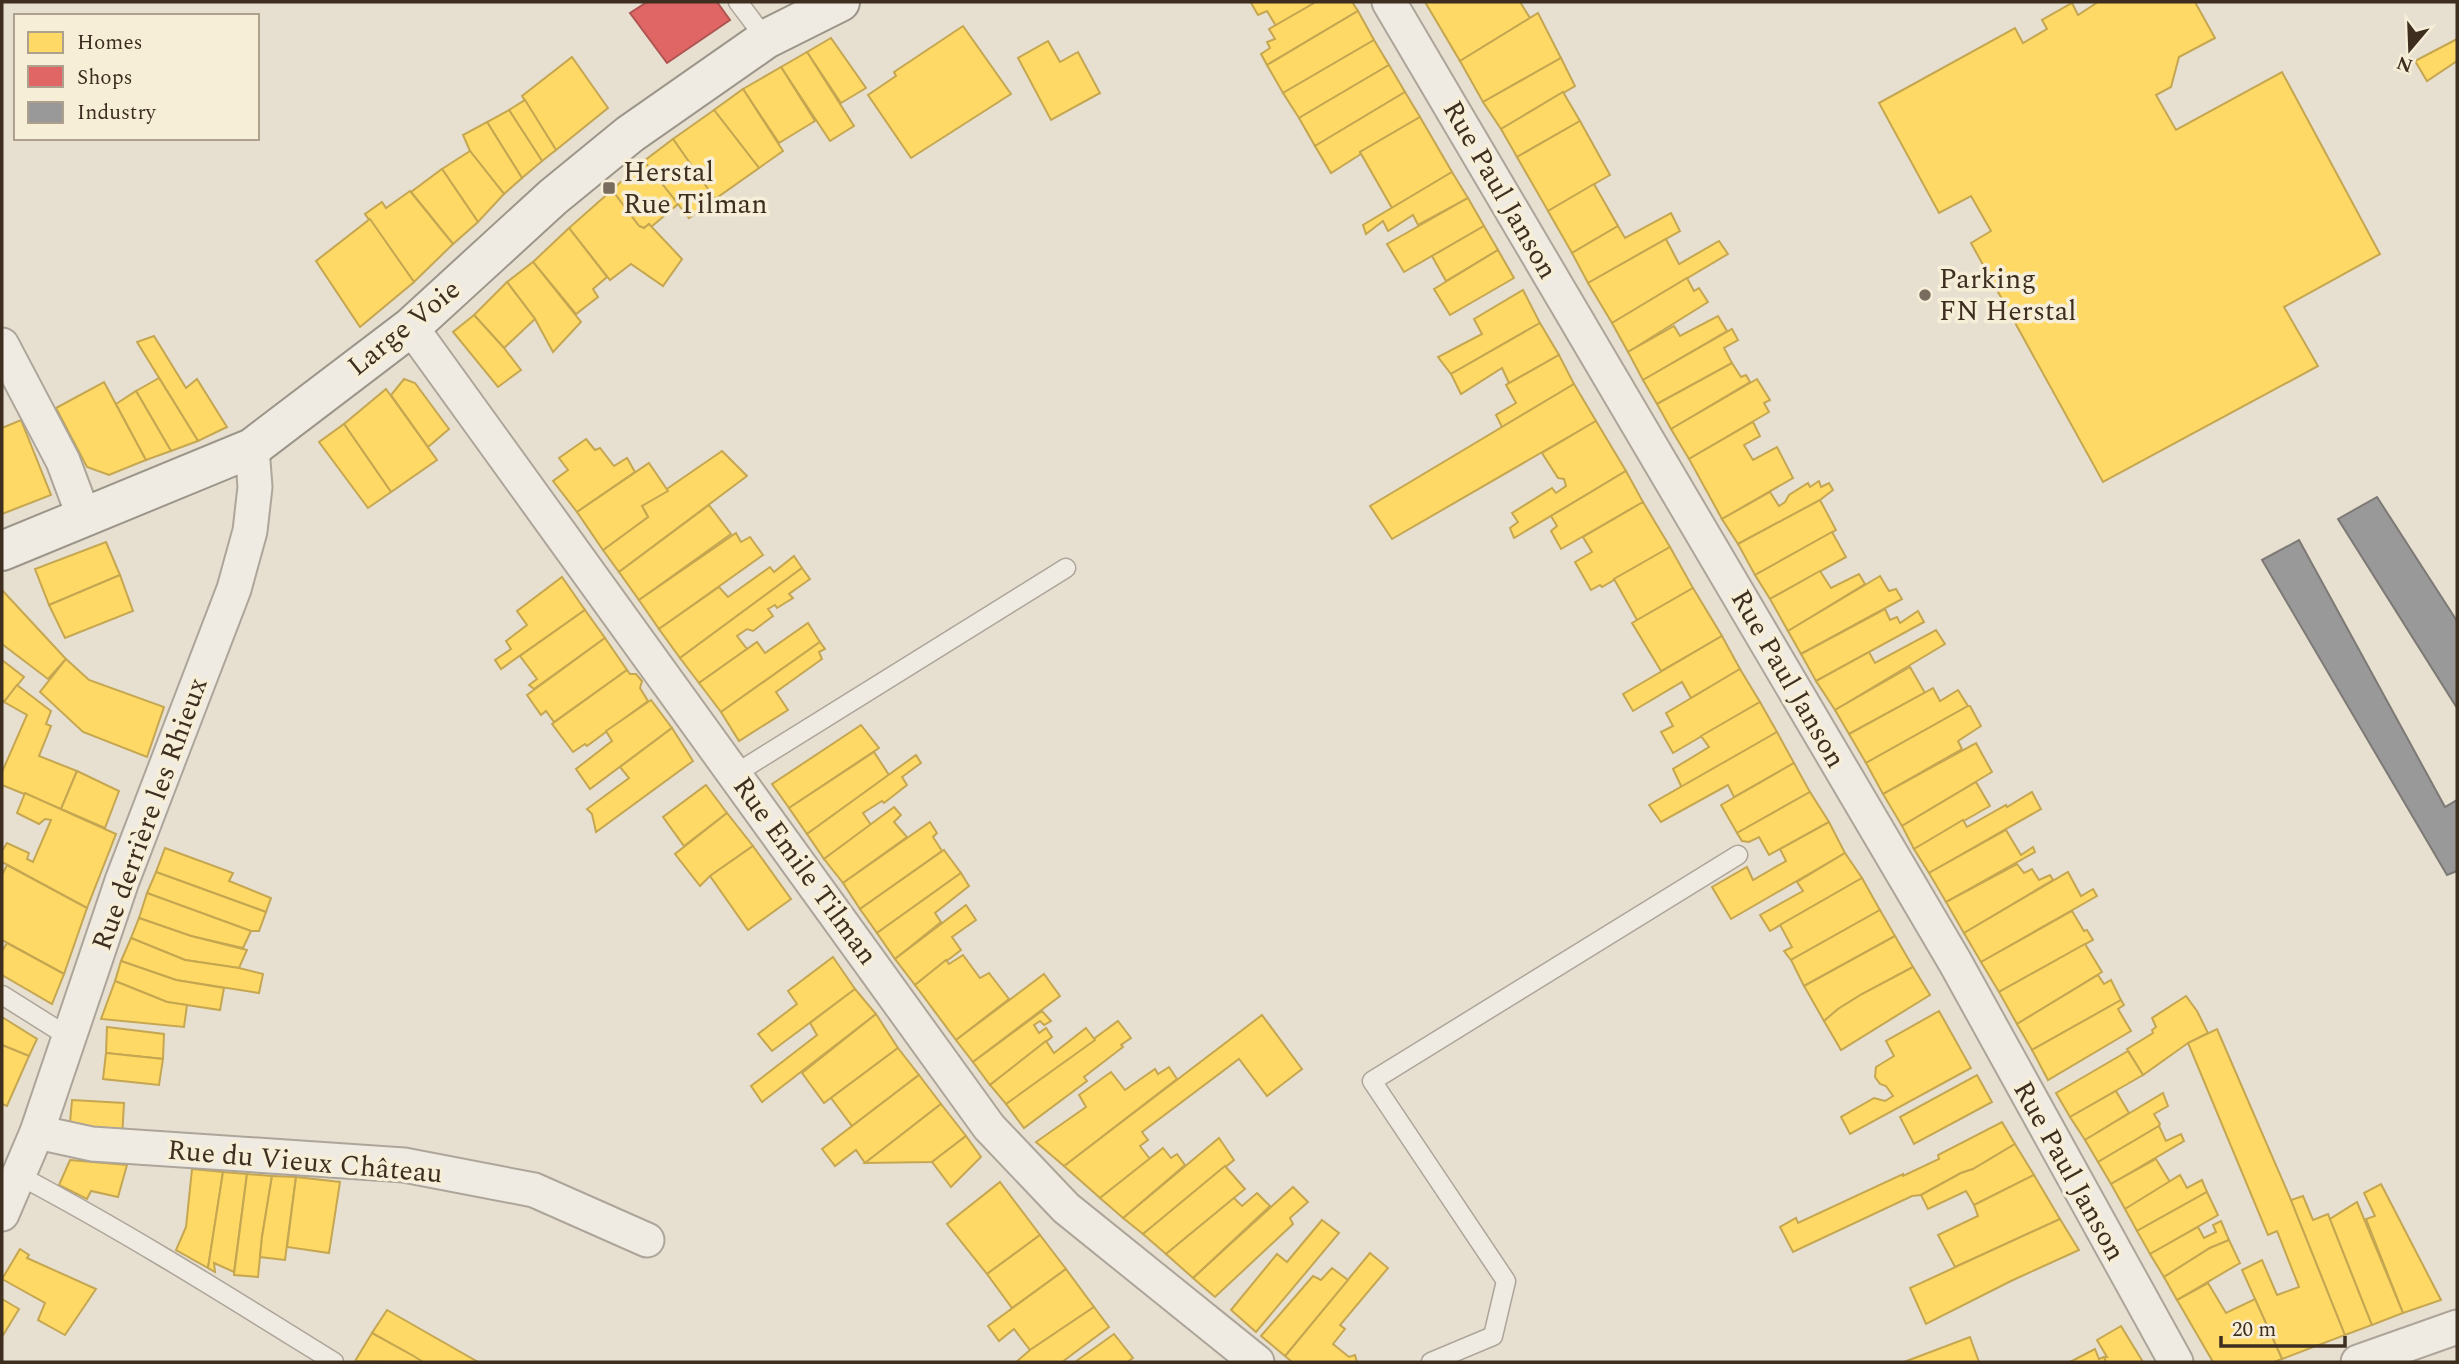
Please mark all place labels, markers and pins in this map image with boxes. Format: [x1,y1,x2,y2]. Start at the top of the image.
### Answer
place label: Herstal Rue Tilman [623,151,768,226]
marker: Herstal Rue Tilman [601,180,617,196]
place label: Parking FN Herstal [1939,258,2076,333]
marker: Parking FN Herstal [1917,287,1933,303]

